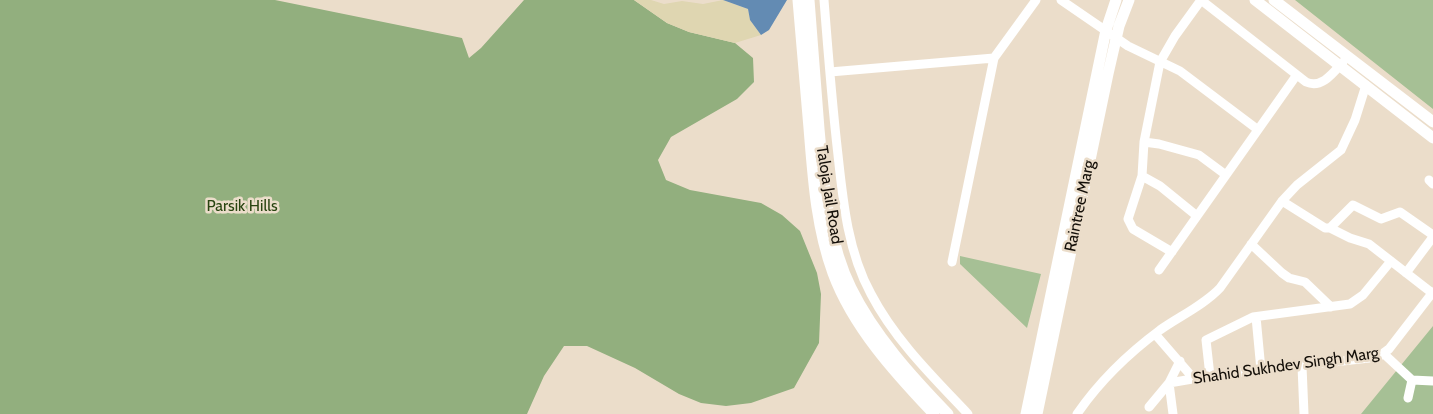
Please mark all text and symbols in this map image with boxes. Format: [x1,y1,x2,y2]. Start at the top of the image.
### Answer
street label: Taloja Jail Road [812,144,846,246]
street label: Raintree Marg [1061,158,1099,254]
park label: Parsik Hills [206,196,278,216]
street label: Shahid Sukhdev Singh Marg [1192,343,1380,389]

